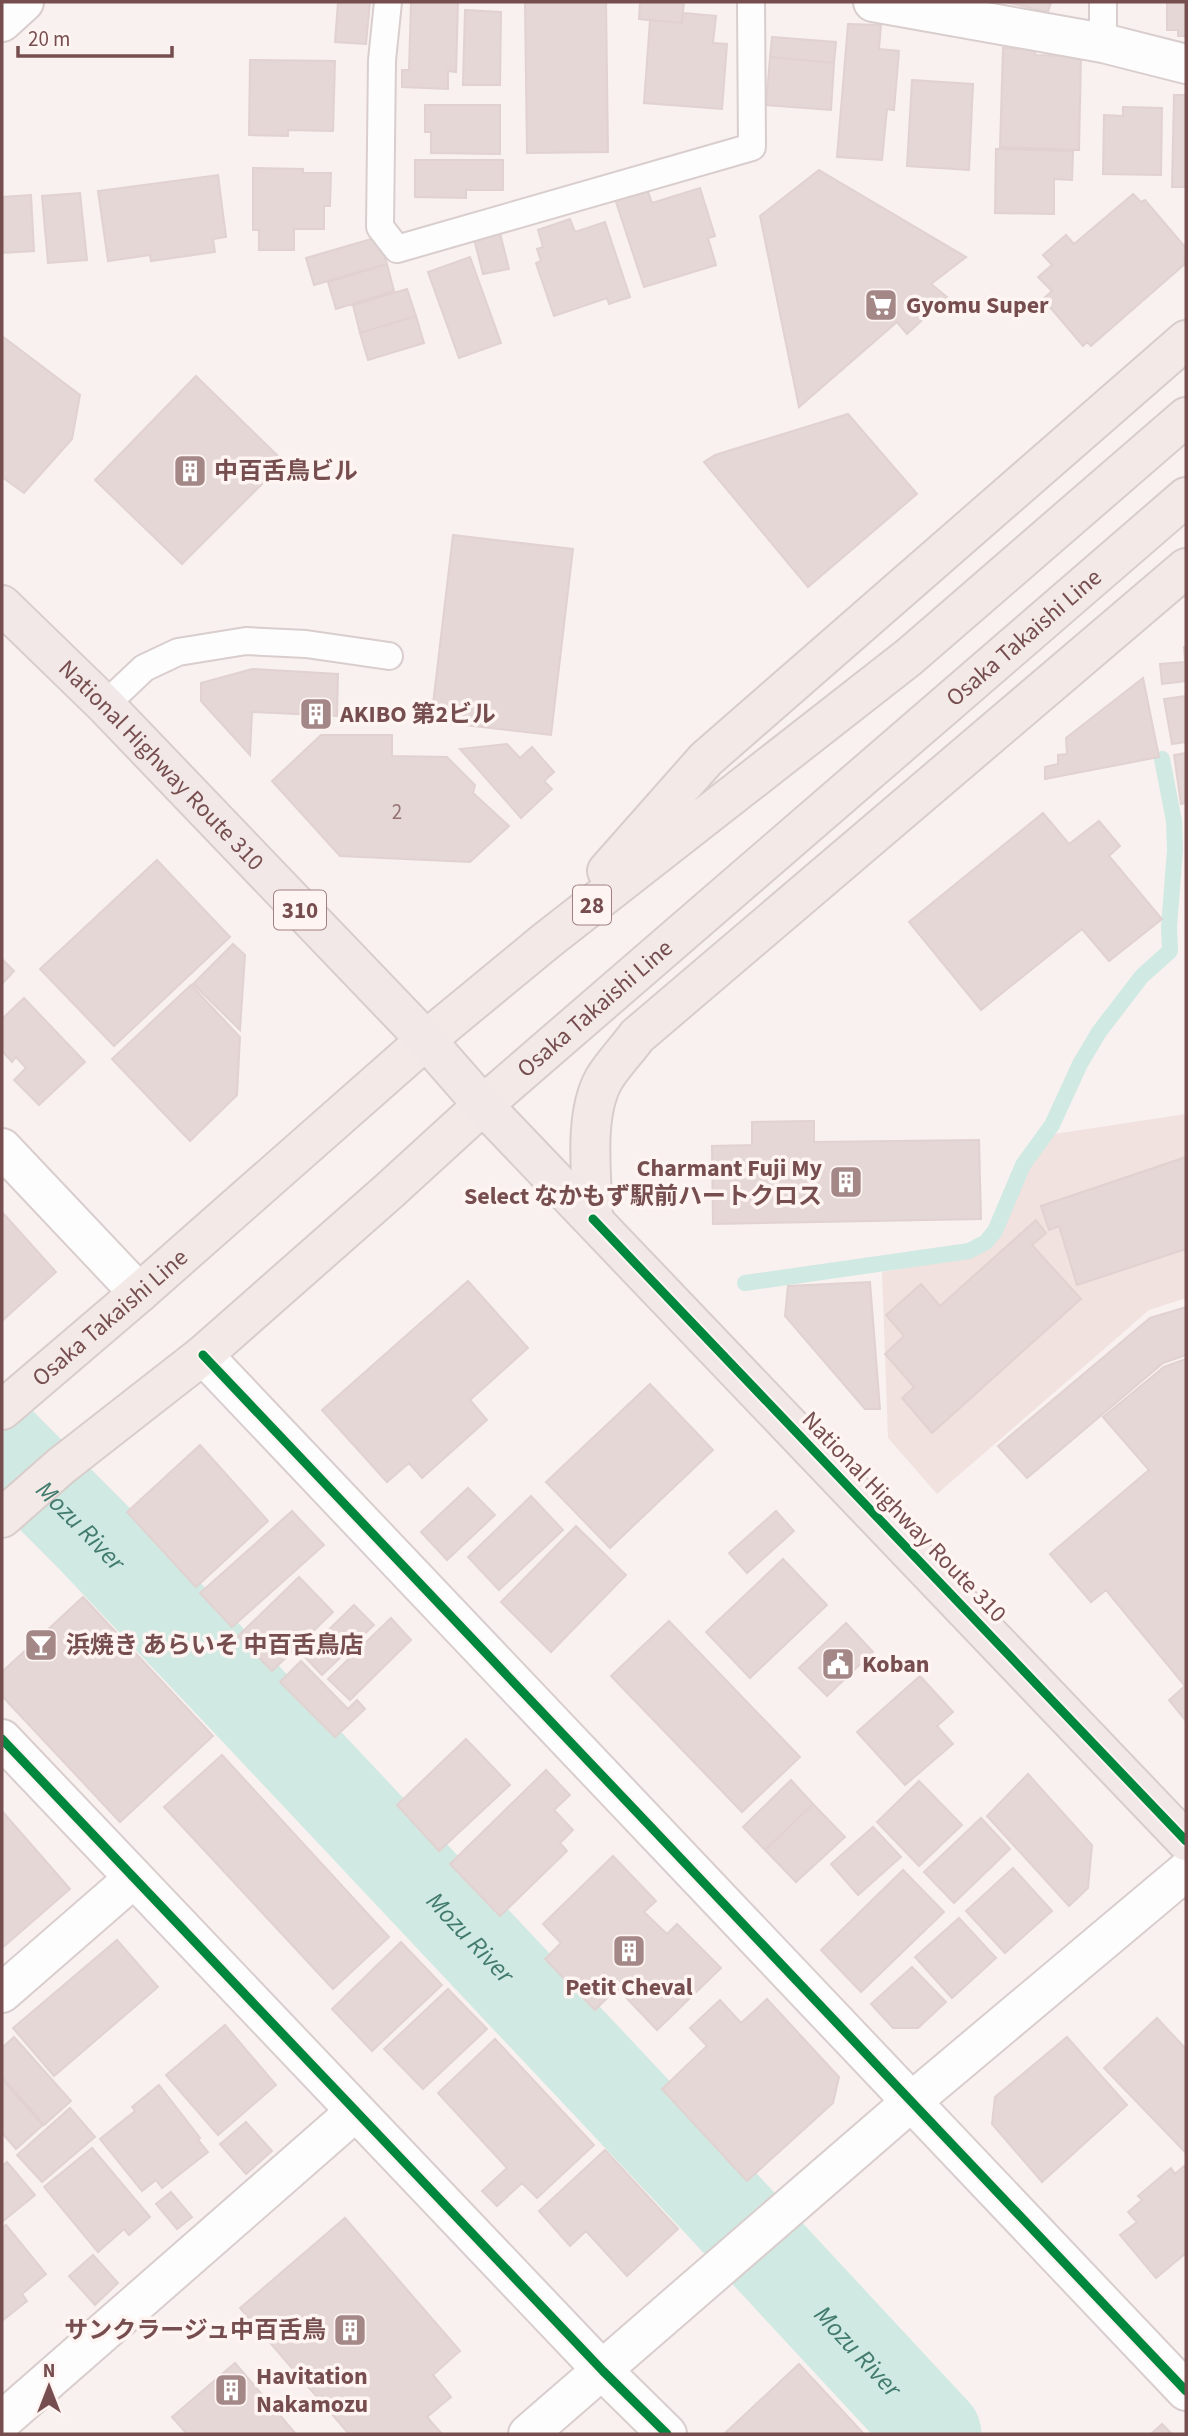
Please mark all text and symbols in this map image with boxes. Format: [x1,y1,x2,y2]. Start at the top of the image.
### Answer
scale bar [18,14,172,58]
text: 20 m [28,24,70,54]
supermarket icon: Gyomu Super [862,286,900,324]
place label: Gyomu Super [906,288,1049,323]
building icon: 中百舌鳥ビル [171,452,209,490]
place label: 中百舌鳥ビル [214,454,358,489]
street label: Osaka Takaishi Line [938,560,1109,715]
street label: National Highway Route 310 [51,652,272,879]
building icon: AKIBO 第2ビル [297,695,335,733]
place label: AKIBO 第2ビル [339,697,496,732]
house number: 2 [392,797,402,827]
road number: 28 [573,885,611,924]
road number: 310 [274,890,326,930]
street label: Osaka Takaishi Line [509,931,680,1086]
place label: Charmant Fuji My Select なかもず駅前ハートクロス [464,1151,822,1214]
building icon: Charmant Fuji My Select なかもず駅前ハートクロス [827,1163,865,1201]
street label: Osaka Takaishi Line [24,1240,195,1395]
street label: National Highway Route 310 [793,1403,1015,1631]
water label: Mozu River [28,1472,135,1580]
bar icon: 浜焼き あらいそ 中百舌鳥店 [22,1626,60,1664]
place label: 浜焼き あらいそ 中百舌鳥店 [66,1628,364,1663]
public building icon: Koban [819,1645,857,1683]
place label: Koban [862,1647,930,1682]
water label: Mozu River [418,1883,524,1992]
building icon: Petit Cheval [610,1932,648,1970]
place label: Petit Cheval [565,1970,693,2005]
water label: Mozu River [806,2297,911,2406]
building icon: サンクラージュ中百舌鳥 [331,2311,369,2349]
place label: サンクラージュ中百舌鳥 [64,2313,326,2348]
north arrow [14,2352,84,2422]
text: N [43,2358,55,2385]
place label: Havitation Nakamozu [256,2359,368,2422]
building icon: Havitation Nakamozu [212,2371,250,2409]

